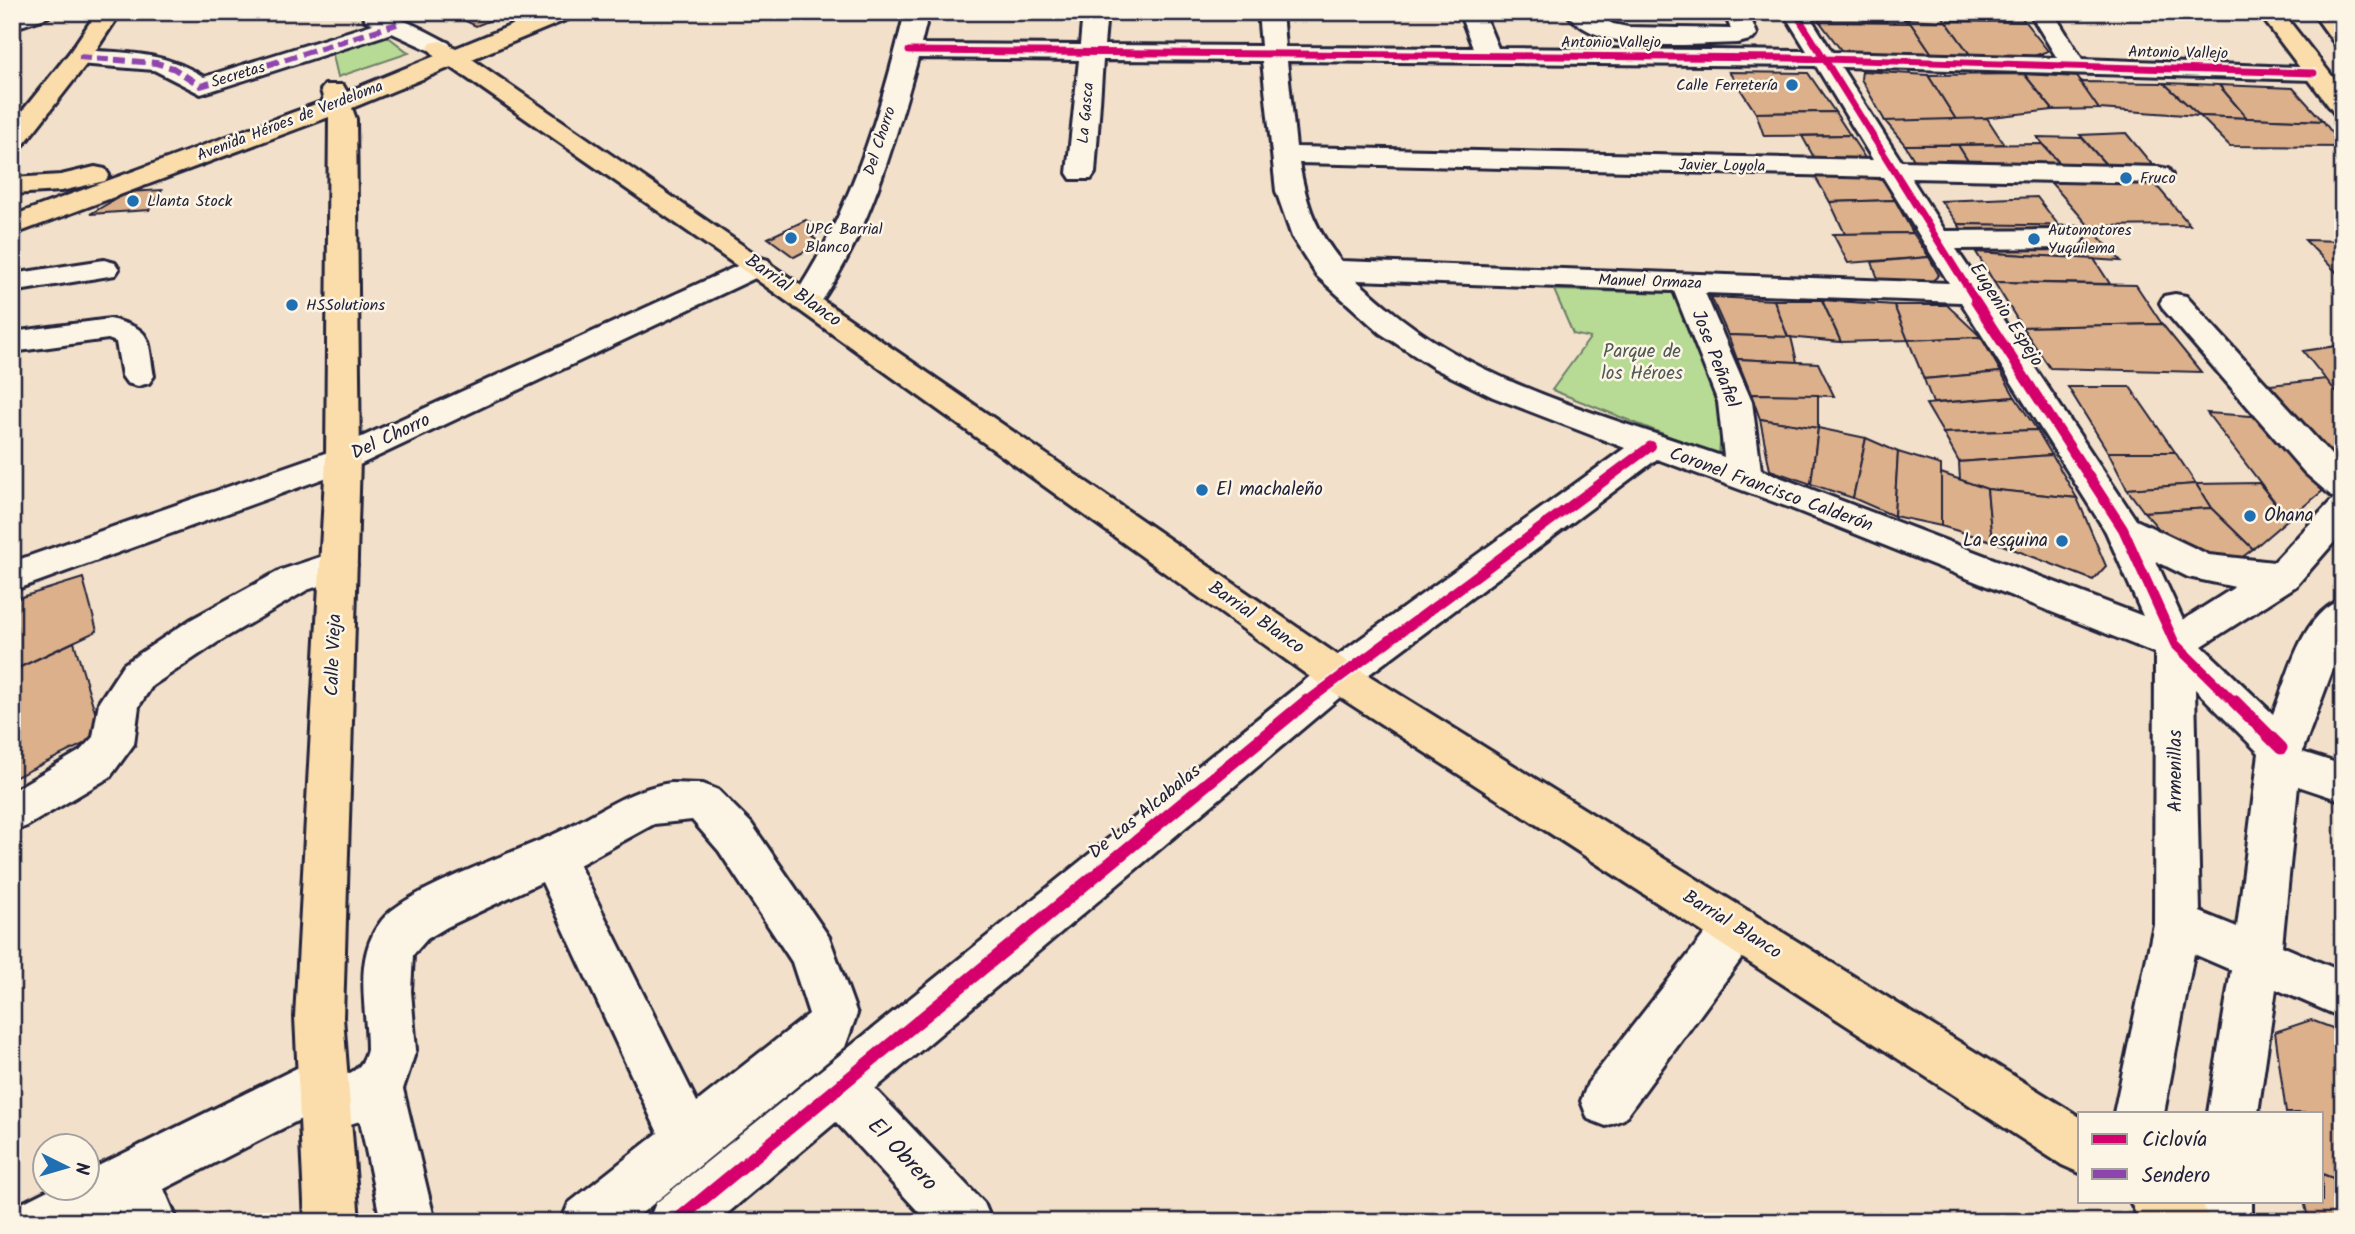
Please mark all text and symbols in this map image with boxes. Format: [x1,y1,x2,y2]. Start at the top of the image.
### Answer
street label: Antonio Vallejo [1561,30,1661,55]
street label: Antonio Vallejo [2128,40,2228,66]
street label: Secretas [208,55,269,95]
place label: Calle Ferretería [1676,73,1778,98]
street label: Avenida Héroes de Verdeloma [193,74,387,168]
marker: Calle Ferretería [1784,77,1800,93]
street label: La Gasca [1071,81,1101,145]
street label: Del Chorro [857,103,903,179]
street label: Javier Loyola [1678,153,1766,179]
place label: Fruco [2140,166,2176,191]
marker: Fruco [2118,170,2134,186]
place label: Llanta Stock [147,189,233,214]
marker: Llanta Stock [125,193,141,209]
place label: UPC Barrial Blanco [805,217,883,260]
place label: Automotores Yuquilema [2048,218,2132,261]
marker: UPC Barrial Blanco [783,230,799,246]
marker: Automotores Yuquilema [2026,231,2042,247]
street label: Barrial Blanco [738,247,848,335]
street label: Eugenio Espejo [1961,257,2051,373]
street label: Manuel Ormaza [1598,268,1702,296]
place label: HSSolutions [306,293,385,318]
marker: HSSolutions [284,297,300,313]
street label: Jose Peñafiel [1683,306,1748,413]
park label: Parque de los Héroes [1601,337,1683,389]
street label: Del Chorro [346,406,436,468]
street label: Coronel Francisco Calderón [1665,439,1877,541]
place label: El machaleño [1216,475,1323,505]
marker: El machaleño [1194,482,1210,498]
place label: Ohana [2264,501,2314,531]
marker: Ohana [2242,508,2258,524]
place label: La esquina [1963,526,2048,556]
marker: La esquina [2054,533,2070,549]
street label: Barrial Blanco [1201,574,1311,662]
street label: Calle Vieja [318,613,350,697]
street label: Armenillas [2161,730,2191,812]
street label: De Las Alcabalas [1082,757,1208,867]
street label: Barrial Blanco [1676,883,1788,967]
street label: El Obrero [858,1110,946,1200]
legend [2078,1112,2324,1202]
text: Ciclovía [2142,1124,2207,1157]
north arrow [32,1132,102,1202]
text: Sendero [2142,1160,2210,1193]
text: N [65,1161,96,1176]

